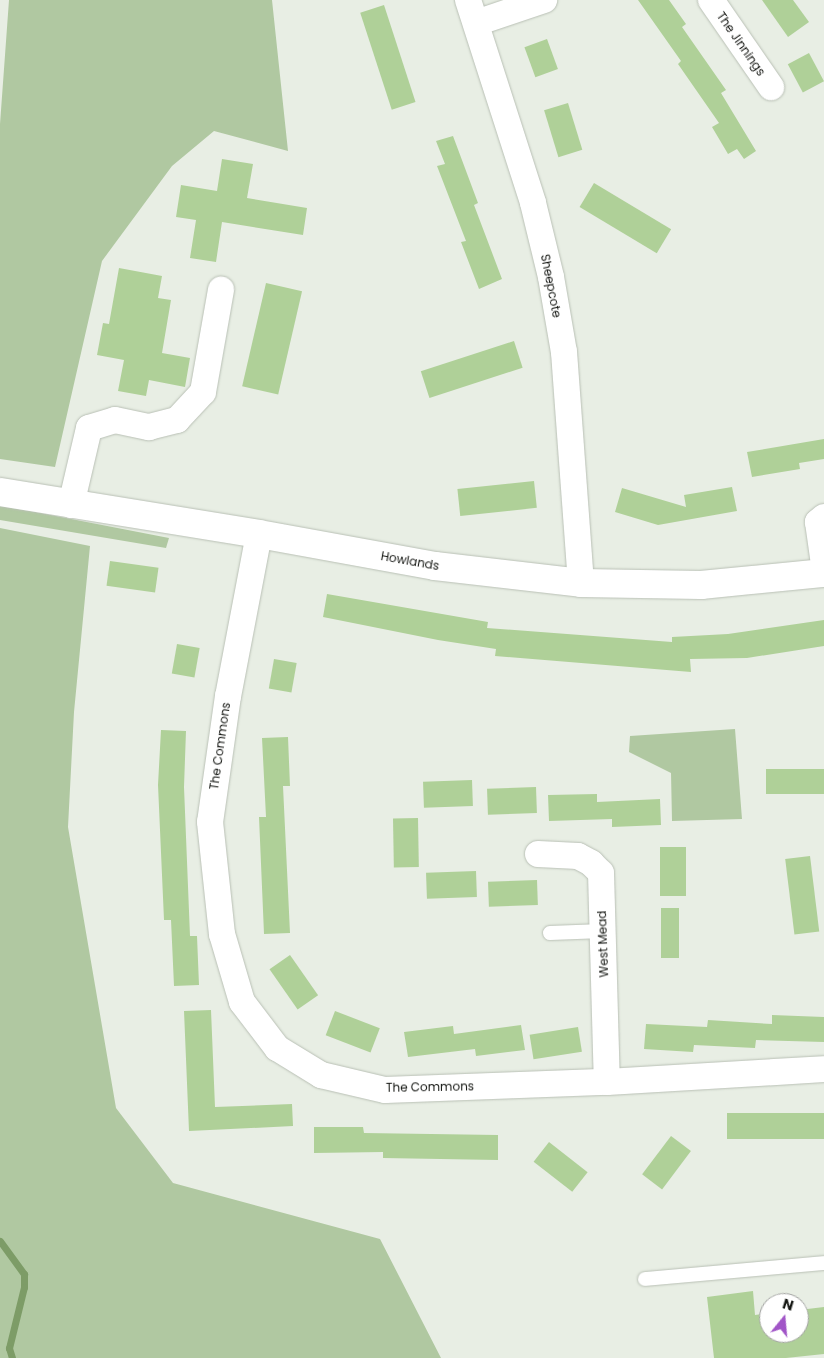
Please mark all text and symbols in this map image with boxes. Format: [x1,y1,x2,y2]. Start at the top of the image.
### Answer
street label: The Jinnings [714,9,768,79]
street label: Sheepcote [538,253,564,319]
street label: Howlands [380,549,440,573]
street label: The Commons [207,701,233,791]
street label: West Mead [595,910,611,978]
street label: The Commons [386,1079,474,1095]
north arrow [759,1293,809,1343]
text: N [780,1294,796,1316]

